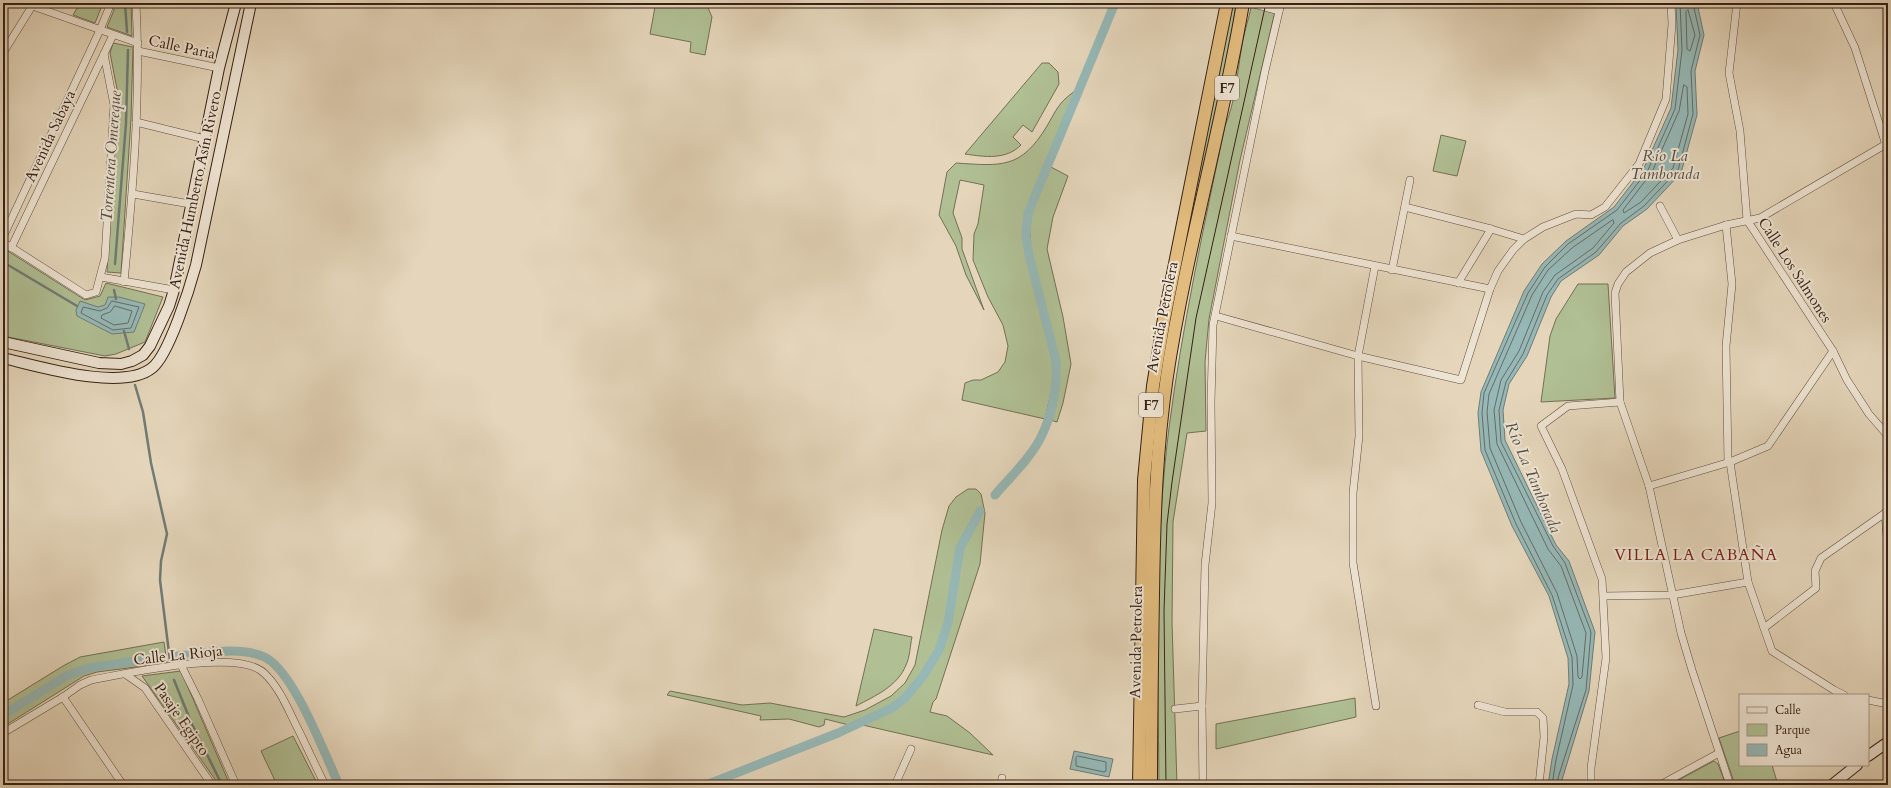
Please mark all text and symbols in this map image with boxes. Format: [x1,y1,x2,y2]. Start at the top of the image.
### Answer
street label: Calle Paria [147,30,218,64]
road number: F7 [1215,76,1239,100]
street label: Avenida Sabaya [20,86,80,185]
water label: Torrentera Omereque [95,89,127,222]
street label: Avenida Humberto Asín Rivero [164,89,226,291]
water label: Río La Tamborada [1630,145,1700,185]
street label: Calle Los Salmones [1753,214,1837,326]
street label: Avenida Petrolera [1141,259,1183,374]
road number: F7 [1139,393,1163,417]
water label: Río La Tamborada [1500,418,1566,536]
district label: VILLA LA CABAÑA [1614,544,1778,566]
street label: Avenida Petrolera [1125,585,1147,699]
street label: Calle La Rioja [132,640,224,670]
street label: Pasaje Egipto [150,679,214,759]
legend [1739,694,1869,766]
text: Calle [1775,702,1801,718]
text: Parque [1775,722,1810,738]
text: Agua [1775,742,1803,758]

